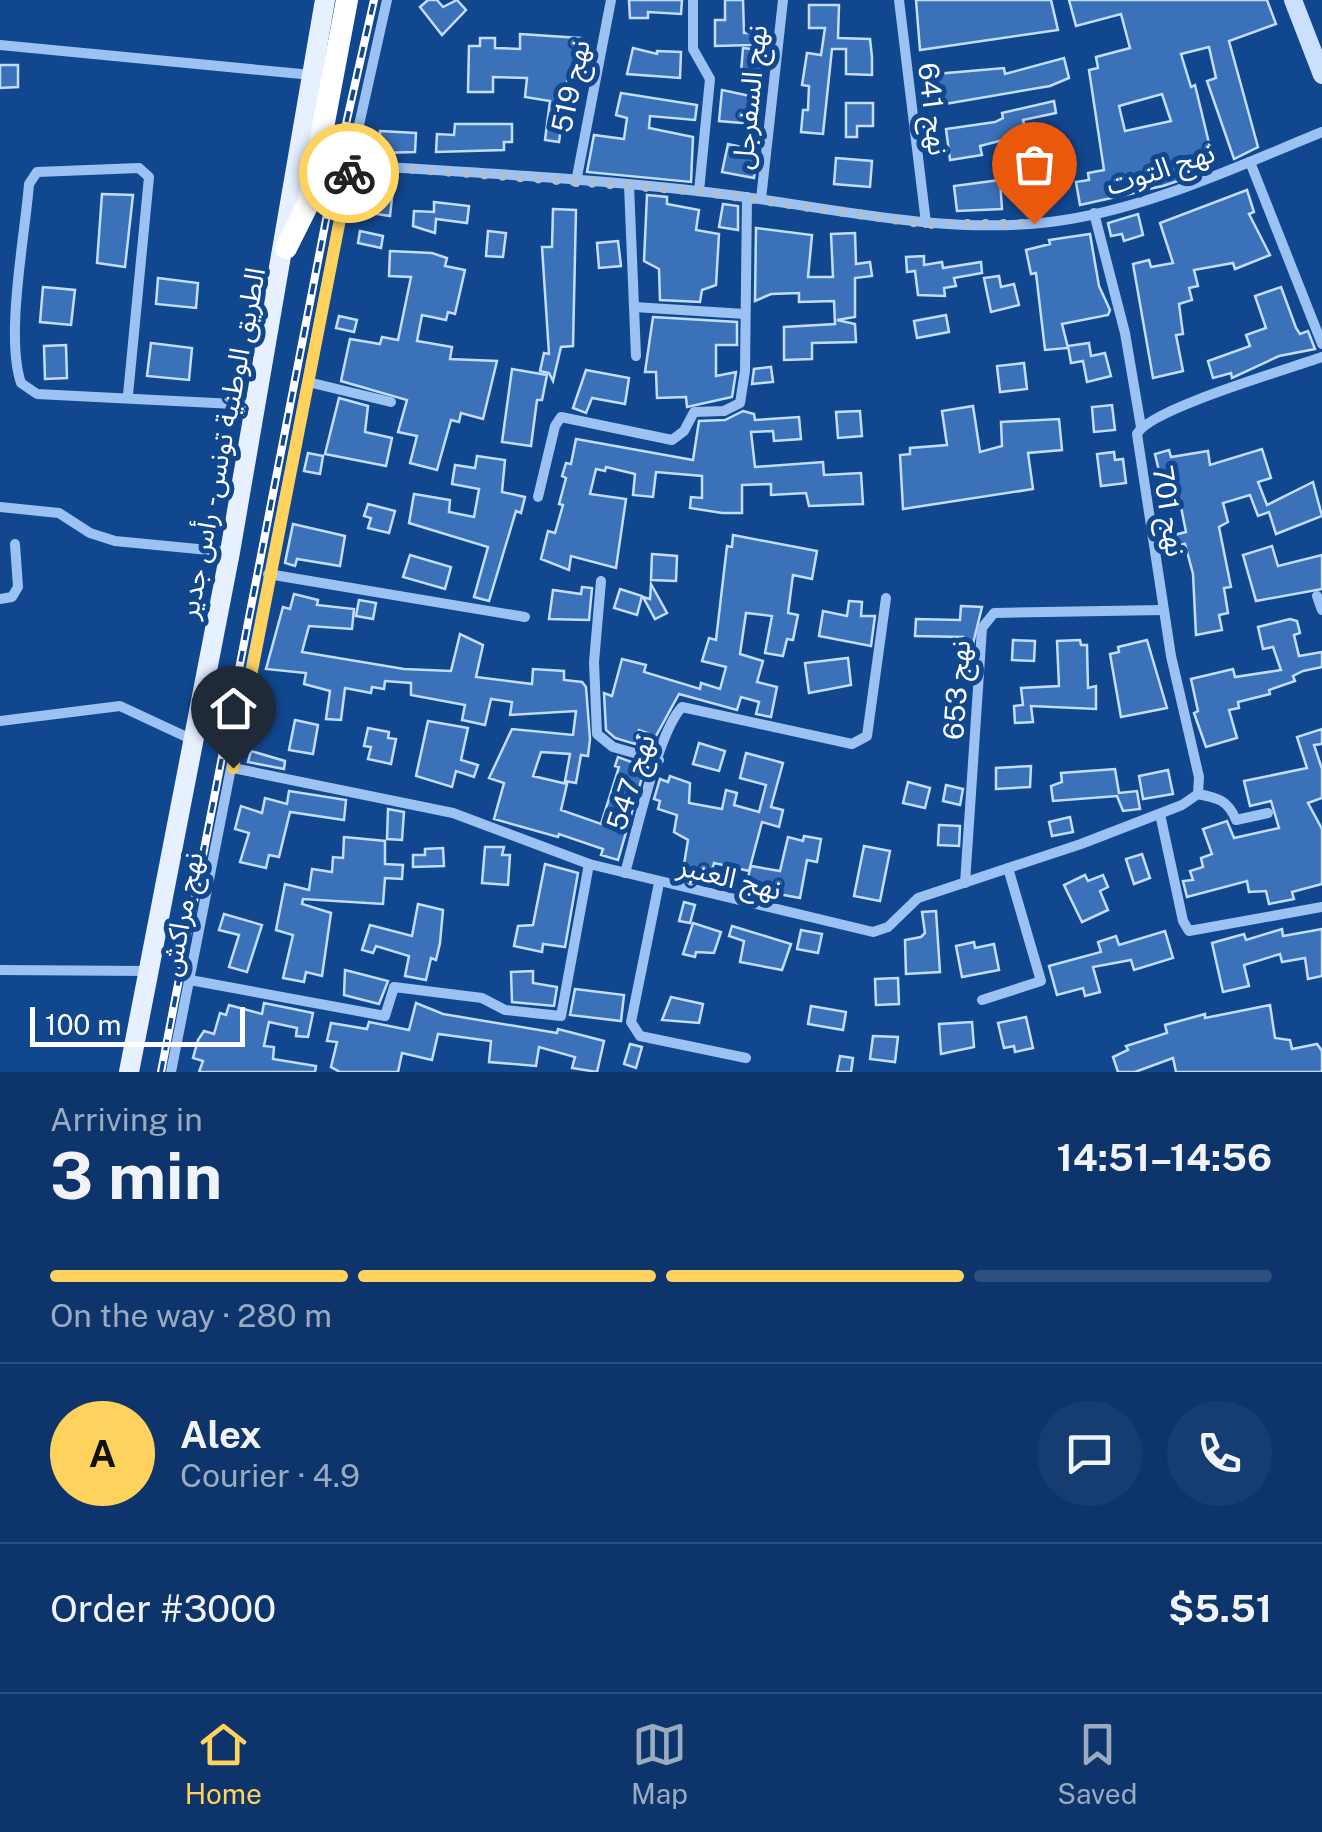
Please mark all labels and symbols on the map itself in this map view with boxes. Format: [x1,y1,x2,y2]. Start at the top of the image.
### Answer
street label: نهج السفرجل [725,23,778,171]
street label: نهج 519 [544,37,601,136]
street label: نهج 641 [907,61,956,158]
pin [992,122,1077,225]
courier [299,123,399,223]
street label: نهج التوت [1102,135,1220,206]
street label: الطريق الوطنية تونس - رأس جدير [170,264,273,623]
street label: نهج 701 [1142,463,1193,560]
street label: نهج 653 [936,639,981,741]
pin [191,666,276,769]
street label: نهج 547 [599,730,666,836]
street label: نهج العنبر [673,848,785,911]
street label: نهج مراكش [153,849,214,980]
scale bar [30,1002,245,1046]

